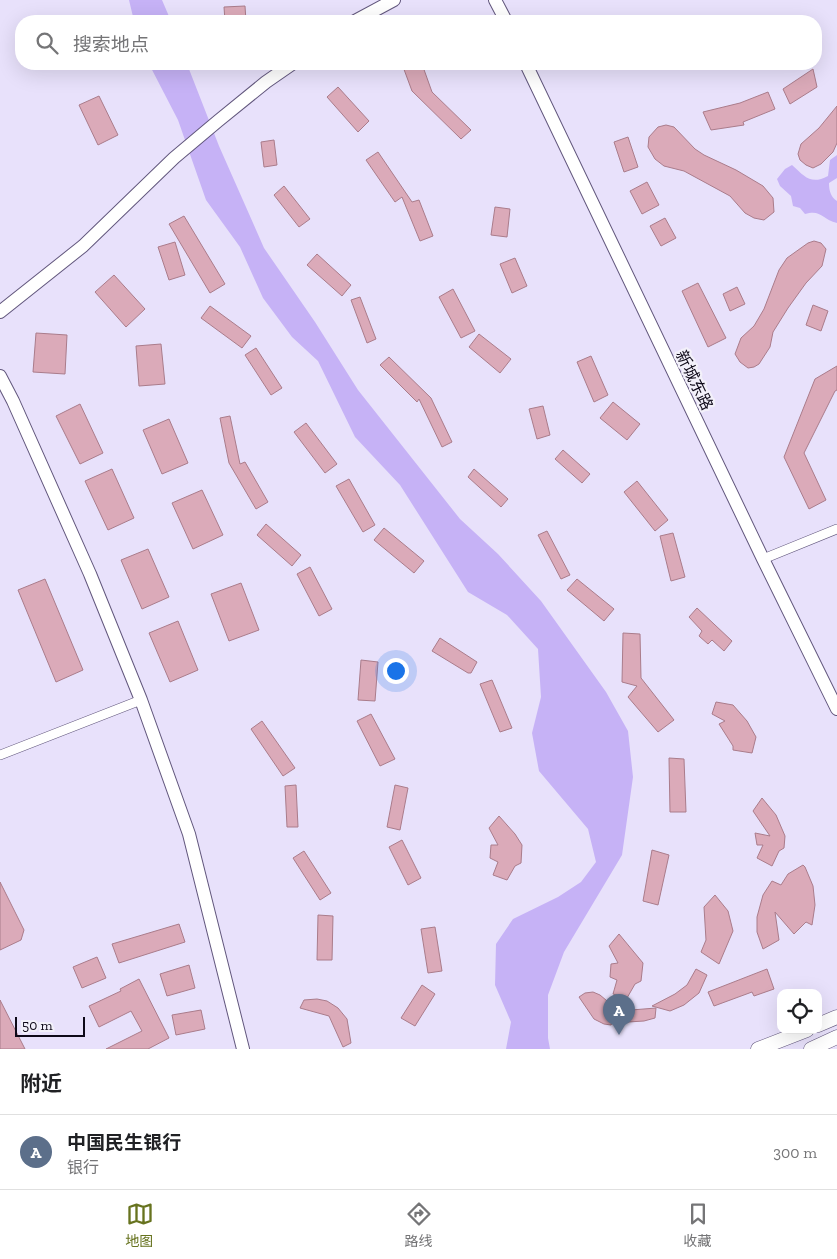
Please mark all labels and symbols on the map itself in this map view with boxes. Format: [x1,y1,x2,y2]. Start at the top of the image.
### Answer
street label: 新城东路 [672,347,717,413]
your location [383,658,409,684]
pin: A [603,994,635,1035]
scale bar [15,1014,85,1037]

